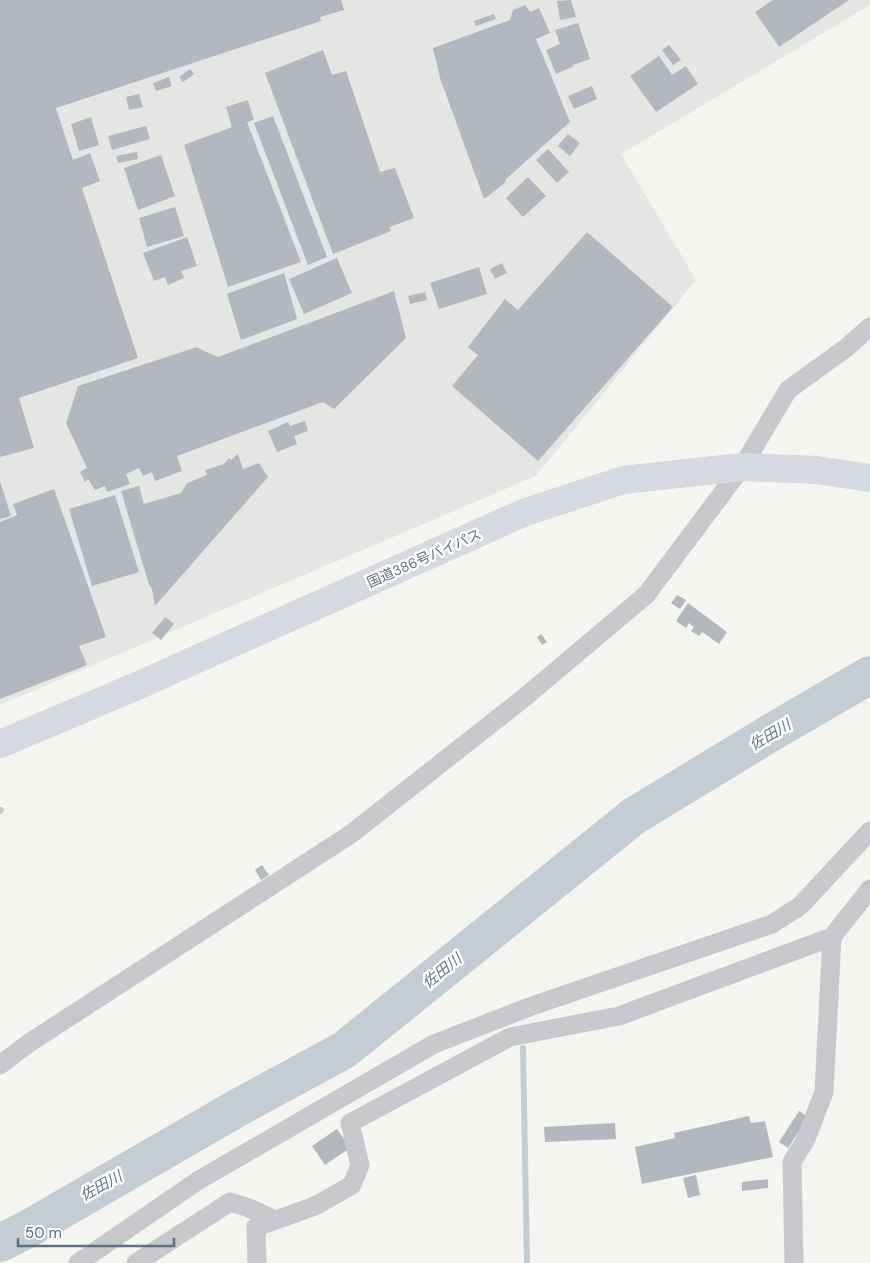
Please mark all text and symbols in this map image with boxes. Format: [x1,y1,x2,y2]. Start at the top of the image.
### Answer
street label: 国道386号バイパス [364,525,484,591]
water label: 佐田川 [746,714,796,755]
water label: 佐田川 [418,948,467,993]
water label: 佐田川 [76,1165,127,1206]
scale bar [18,1216,174,1248]
text: 50 m [25,1223,62,1243]

